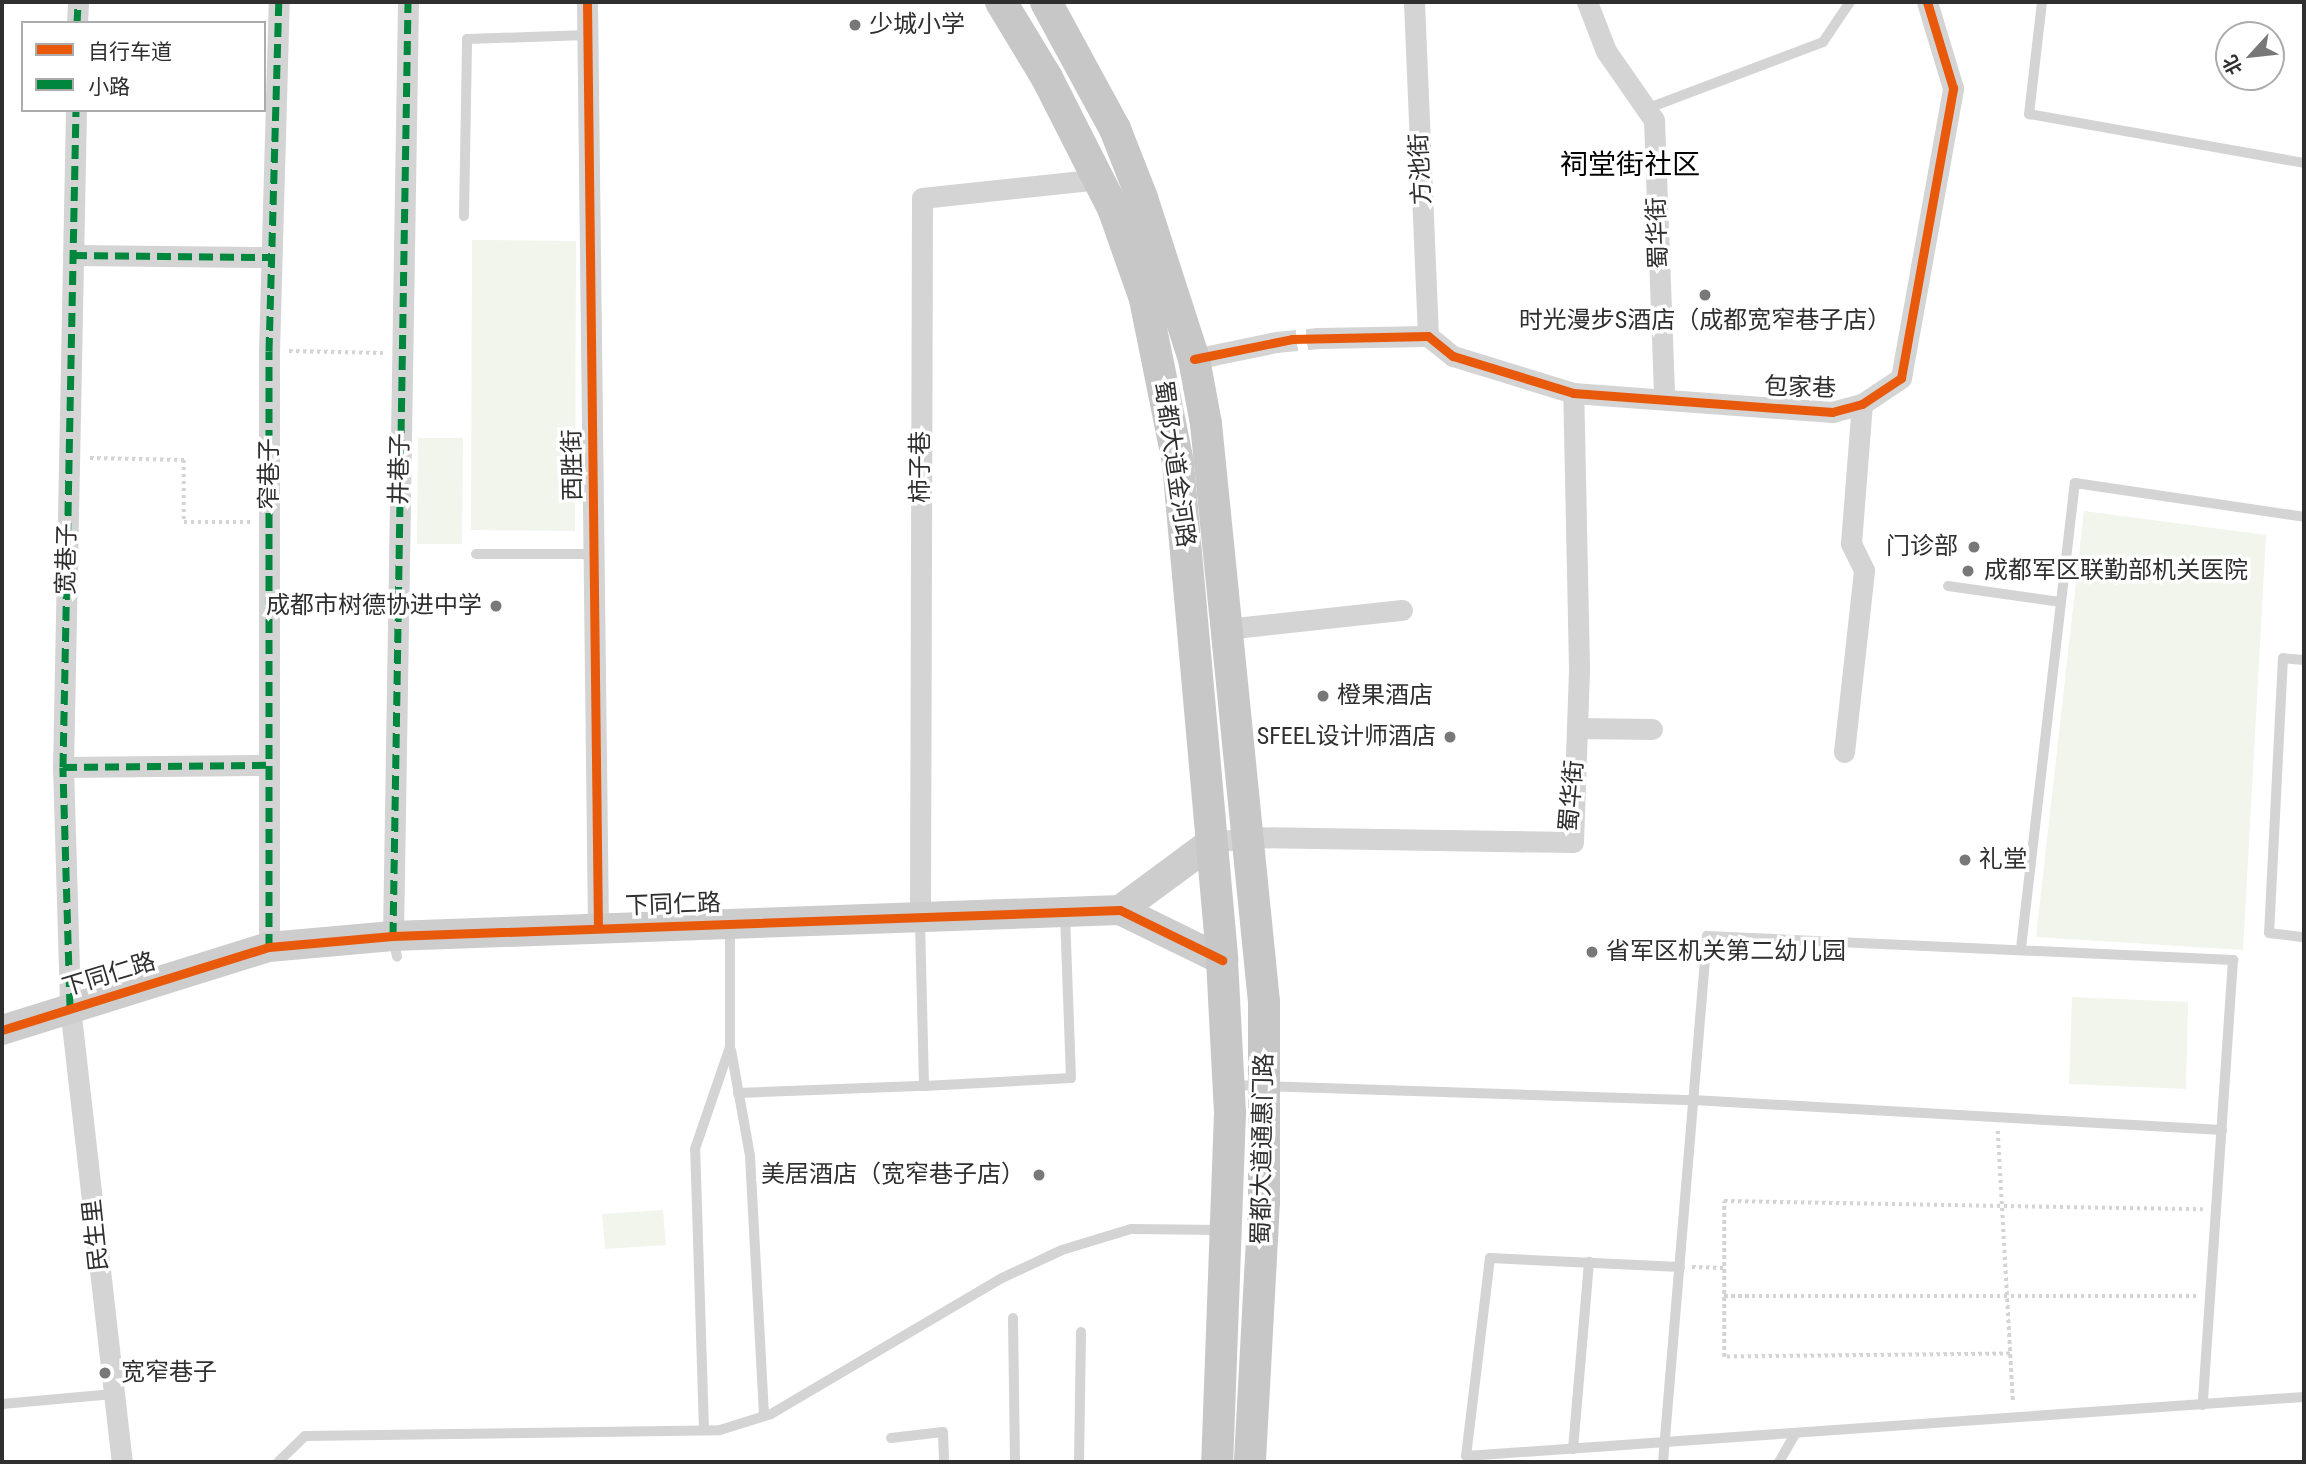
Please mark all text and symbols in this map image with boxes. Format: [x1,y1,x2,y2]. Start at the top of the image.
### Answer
place label: 少城小学 [869,11,965,39]
marker: 少城小学 [847,17,863,33]
legend [21,21,266,112]
north arrow [2215,21,2285,91]
text: 自行车道 [88,40,172,64]
text: 北 [2218,51,2247,79]
text: 小路 [88,75,130,99]
street label: 方池街 [1405,132,1437,206]
district label: 祠堂街社区 [1560,148,1700,182]
street label: 蜀华街 [1642,197,1674,269]
marker: 时光漫步S酒店（成都宽窄巷子店） [1697,287,1713,303]
place label: 时光漫步S酒店（成都宽窄巷子店） [1519,307,1891,335]
street label: 包家巷 [1764,372,1836,404]
street label: 蜀都大道金河路 [1148,379,1200,549]
street label: 西胜街 [558,429,588,501]
street label: 柿子巷 [907,431,935,503]
street label: 井巷子 [385,433,415,505]
street label: 窄巷子 [256,438,284,510]
street label: 宽巷子 [52,523,82,595]
place label: 门诊部 [1886,533,1958,561]
marker: 门诊部 [1964,537,1984,557]
place label: 成都军区联勤部机关医院 [1984,557,2248,585]
marker: 成都军区联勤部机关医院 [1958,561,1978,581]
place label: 成都市树德协进中学 [266,592,482,620]
marker: 成都市树德协进中学 [488,598,504,614]
place label: 橙果酒店 [1337,682,1433,710]
marker: 橙果酒店 [1315,688,1331,704]
place label: SFEEL设计师酒店 [1257,723,1436,751]
marker: SFEEL设计师酒店 [1442,729,1458,745]
street label: 蜀华街 [1555,759,1589,833]
place label: 礼堂 [1979,846,2027,874]
marker: 礼堂 [1957,852,1973,868]
street label: 下同仁路 [625,889,721,921]
place label: 省军区机关第二幼儿园 [1606,938,1846,966]
marker: 省军区机关第二幼儿园 [1584,944,1600,960]
street label: 下同仁路 [59,947,159,1003]
street label: 蜀都大道通惠门路 [1247,1053,1279,1245]
place label: 美居酒店（宽窄巷子店） [761,1161,1025,1189]
marker: 美居酒店（宽窄巷子店） [1031,1167,1047,1183]
street label: 民生里 [78,1198,114,1272]
place label: 宽窄巷子 [121,1359,217,1387]
marker: 宽窄巷子 [95,1363,115,1383]

